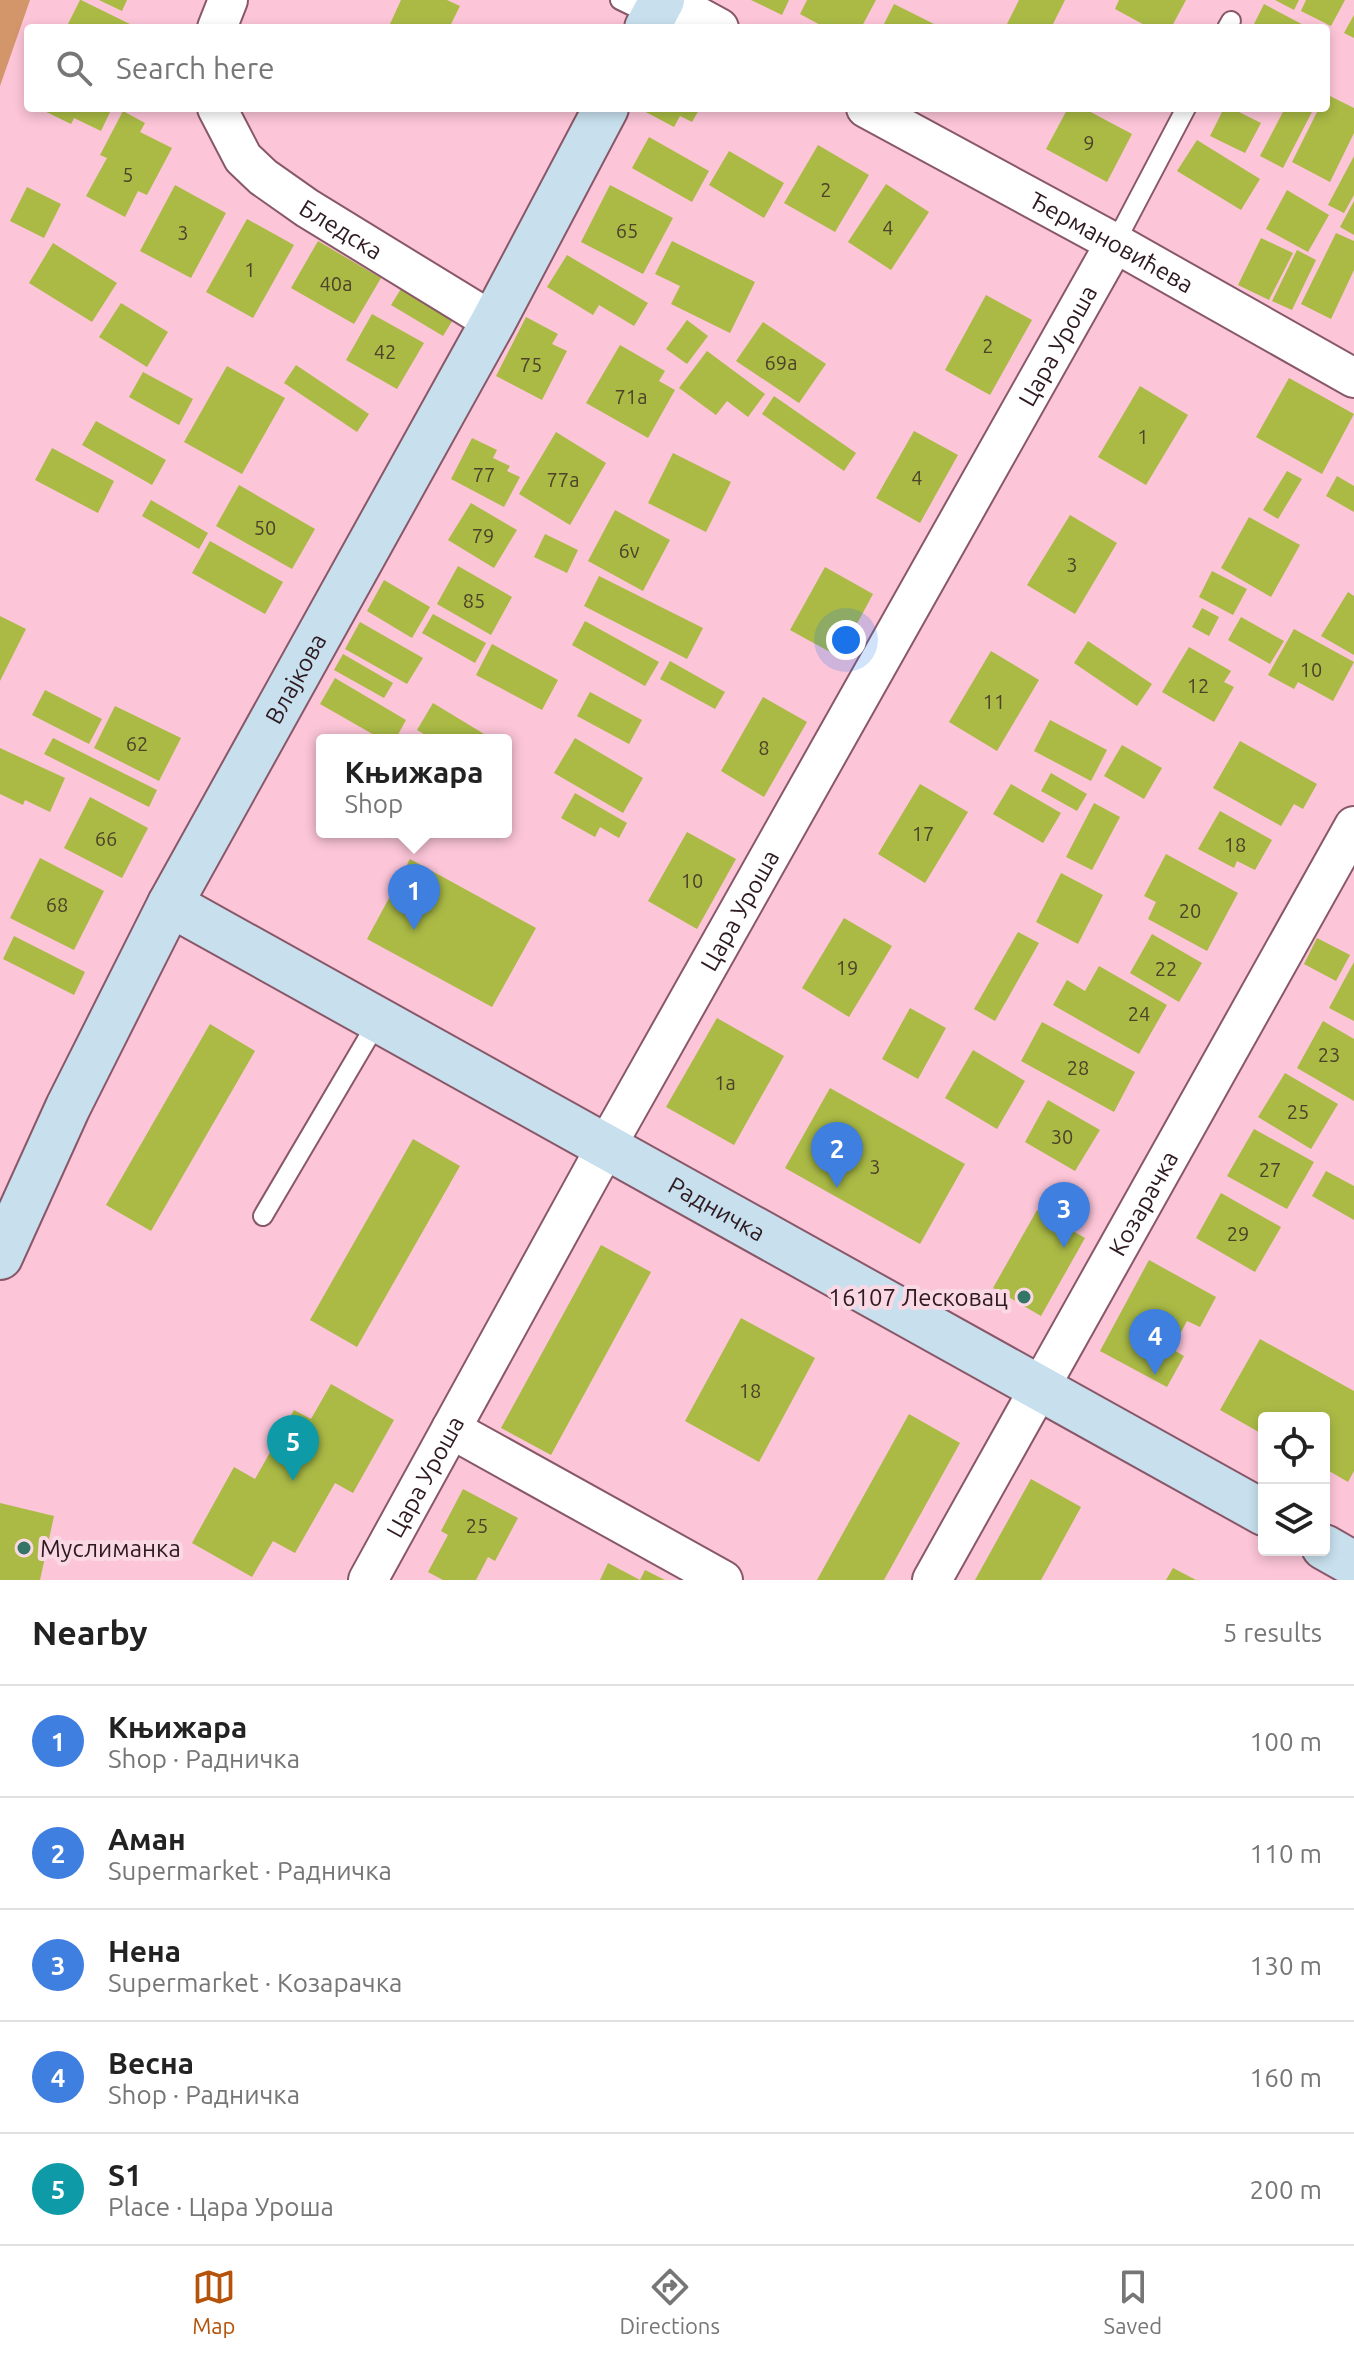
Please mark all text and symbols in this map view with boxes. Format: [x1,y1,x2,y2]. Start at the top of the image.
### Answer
search box [24,24,1330,112]
icon: search [52,46,96,90]
text: Search here [116,51,275,85]
house number: 9 [1083,131,1095,154]
house number: 5 [122,163,134,186]
house number: 2 [820,178,832,201]
street label: Ђермановићева [1025,186,1198,298]
street label: Бледска [295,193,388,265]
house number: 4 [882,216,894,239]
house number: 65 [616,219,638,242]
house number: 3 [177,221,189,244]
house number: 1 [244,258,256,281]
house number: 40a [320,272,352,295]
street label: Цара Уроша [1013,280,1102,411]
house number: 2 [982,334,994,357]
house number: 42 [374,340,396,363]
house number: 69a [765,351,797,374]
house number: 75 [520,353,542,376]
house number: 71a [615,385,647,408]
house number: 1 [1137,425,1149,448]
house number: 77 [473,463,495,486]
house number: 4 [911,466,923,489]
house number: 77a [547,468,579,491]
house number: 50 [254,516,276,539]
house number: 79 [472,524,494,547]
house number: 6v [618,539,640,562]
house number: 3 [1066,553,1078,576]
house number: 85 [463,589,485,612]
your location [826,620,866,660]
street label: Влајкова [259,628,331,728]
house number: 10 [1300,658,1322,681]
house number: 12 [1187,674,1209,697]
house number: 11 [983,690,1005,713]
house number: 62 [126,732,148,755]
popup [316,734,512,838]
house number: 8 [758,736,770,759]
text: Књижара [344,755,484,789]
text: Shop [344,789,403,818]
house number: 17 [912,822,934,845]
house number: 66 [95,827,117,850]
house number: 18 [1224,833,1246,856]
street label: Цара Уроша [695,845,784,975]
pin: 1 [388,864,440,930]
house number: 10 [681,869,703,892]
house number: 68 [46,893,68,916]
house number: 20 [1179,899,1201,922]
house number: 19 [836,956,858,979]
house number: 22 [1155,957,1177,980]
house number: 24 [1128,1002,1150,1025]
house number: 23 [1318,1043,1340,1066]
house number: 28 [1067,1056,1089,1079]
house number: 1a [714,1071,736,1094]
house number: 25 [1287,1100,1309,1123]
pin: 2 [811,1122,863,1188]
house number: 30 [1051,1125,1073,1148]
street label: Козарачка [1103,1146,1183,1260]
house number: 3 [869,1155,881,1178]
house number: 27 [1259,1158,1281,1181]
street label: Радничка [664,1171,770,1246]
pin: 3 [1038,1182,1090,1248]
house number: 29 [1227,1222,1249,1245]
place label: 16107 Лесковац [828,1284,1008,1311]
marker: 16107 Лесковац [1015,1288,1033,1306]
pin: 4 [1129,1309,1181,1375]
house number: 18 [739,1379,761,1402]
street label: Цара Уроша [381,1411,469,1542]
map controls [1258,1412,1330,1556]
button: locate [1258,1412,1330,1484]
pin: 5 [267,1415,319,1481]
button: layers [1258,1484,1330,1556]
house number: 25 [466,1514,488,1537]
place label: Муслиманка [40,1535,181,1562]
marker: Муслиманка [15,1539,33,1557]
text: Nearby [32,1613,147,1651]
text: 5 results [1223,1618,1322,1647]
text: Књижара [108,1710,247,1744]
text: 1 [51,1727,65,1756]
text: 100 m [1250,1727,1322,1756]
text: Shop · Радничка [108,1744,300,1773]
text: Аман [108,1822,186,1856]
text: 2 [51,1839,65,1868]
text: 110 m [1250,1839,1322,1868]
text: Supermarket · Радничка [108,1856,392,1885]
text: Нена [108,1934,181,1968]
text: 3 [51,1951,65,1980]
text: 130 m [1250,1951,1322,1980]
text: Supermarket · Козарачка [108,1968,402,1997]
text: Весна [108,2046,194,2080]
text: 4 [51,2063,65,2092]
text: 160 m [1250,2063,1322,2092]
text: Shop · Радничка [108,2080,300,2109]
text: S1 [108,2158,142,2192]
text: 5 [51,2175,65,2204]
text: 200 m [1250,2175,1322,2204]
text: Place · Цара Уроша [108,2192,334,2221]
tab: Map [192,2265,236,2338]
tab: Directions [619,2265,720,2338]
tab: Saved [1104,2265,1162,2338]

